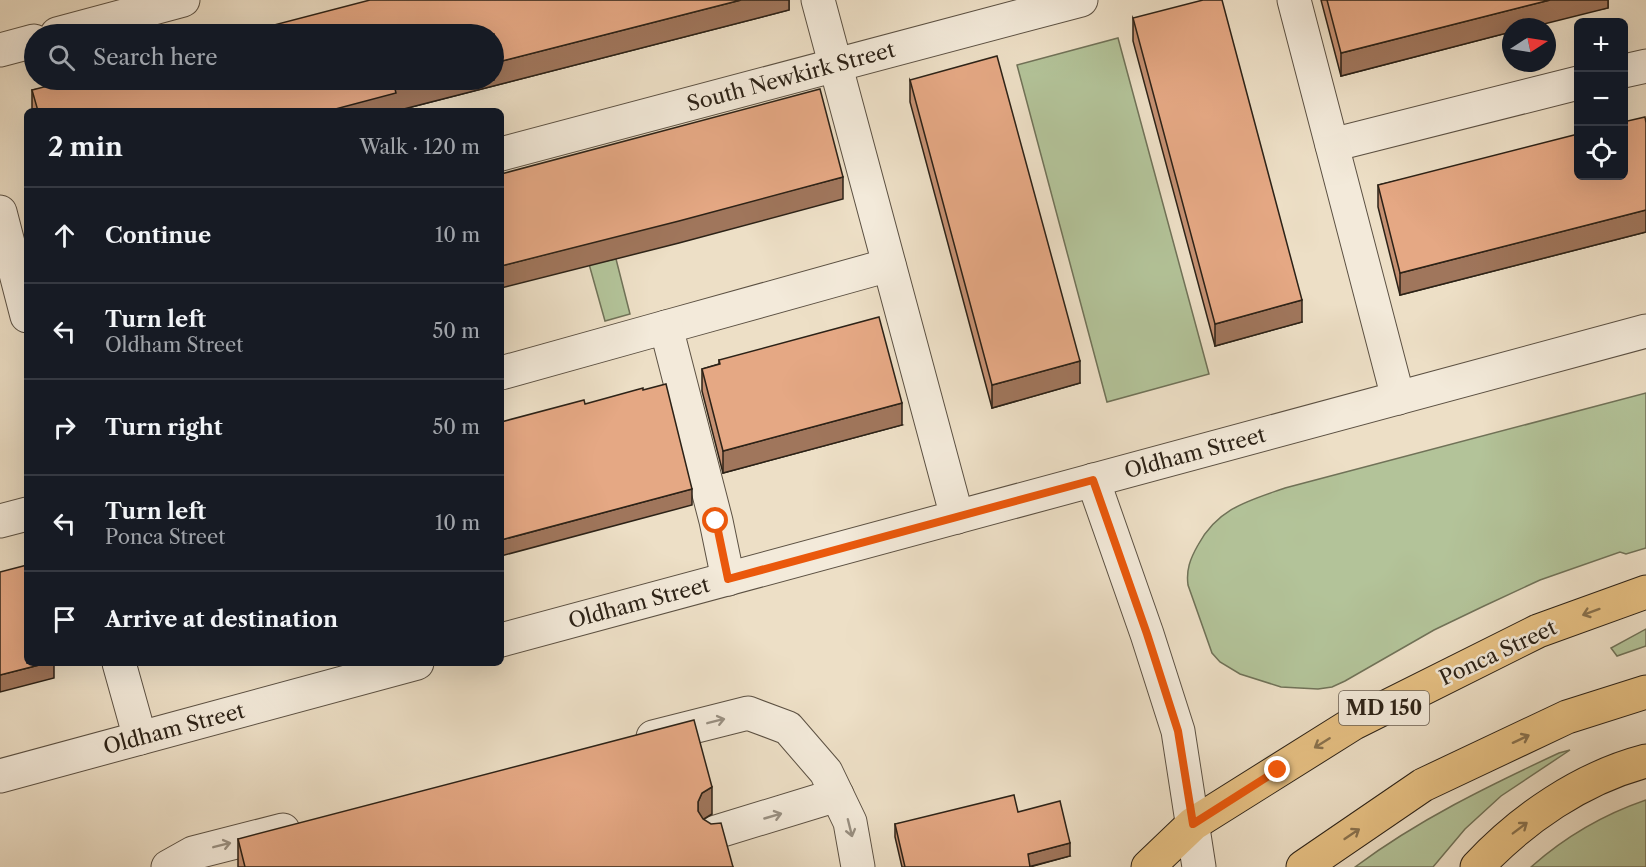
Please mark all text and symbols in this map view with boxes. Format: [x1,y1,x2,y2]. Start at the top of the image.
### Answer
north arrow [1502,18,1556,72]
map controls [1574,18,1628,180]
button: + [1574,18,1628,72]
search box [24,24,504,90]
street label: South Newkirk Street [684,37,898,116]
icon: search [45,41,78,74]
text: Search here [93,44,218,71]
button: − [1574,72,1628,126]
button: locate [1574,126,1628,180]
text: 2 min [48,131,123,163]
text: Walk · 120 m [359,135,480,159]
icon: ahead [48,219,81,252]
text: Continue [105,222,211,249]
text: 10 m [435,223,480,247]
text: Turn left [105,306,206,333]
icon: left [48,315,81,348]
text: 50 m [433,319,480,343]
text: Oldham Street [105,333,243,357]
icon: right [48,411,81,444]
text: Turn right [105,414,223,441]
text: 50 m [433,415,480,439]
street label: Oldham Street [1122,422,1269,483]
text: Turn left [105,498,206,525]
icon: left [48,507,81,540]
route start [702,507,728,533]
text: 10 m [435,511,480,535]
text: Ponca Street [105,525,225,549]
street label: Oldham Street [566,572,713,633]
icon: arrive [48,603,81,636]
text: Arrive at destination [105,606,338,633]
one-way arrow [1582,607,1601,618]
street label: Ponca Street [1435,614,1561,691]
road number: MD 150 [1339,691,1429,725]
street label: Oldham Street [101,698,248,759]
one-way arrow [707,714,726,726]
one-way arrow [1512,732,1530,744]
one-way arrow [1314,737,1331,749]
route end [1264,756,1290,782]
one-way arrow [763,809,782,821]
one-way arrow [845,818,857,837]
one-way arrow [1511,821,1527,834]
one-way arrow [1343,828,1359,840]
one-way arrow [212,839,231,851]

